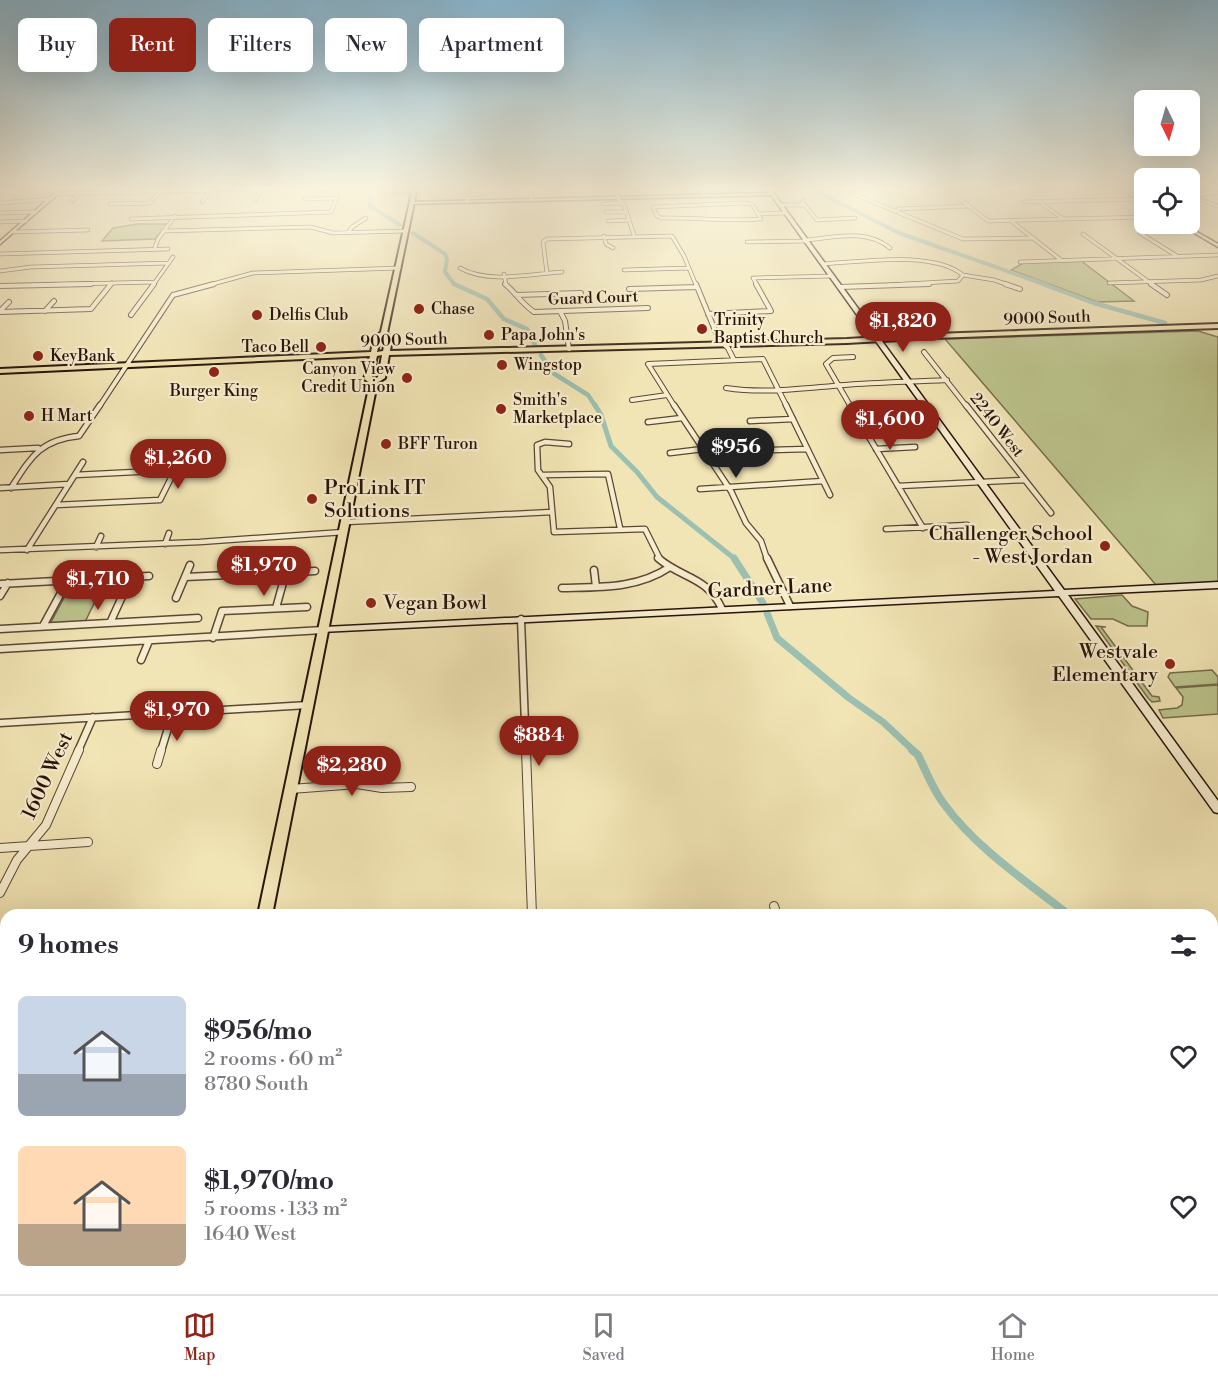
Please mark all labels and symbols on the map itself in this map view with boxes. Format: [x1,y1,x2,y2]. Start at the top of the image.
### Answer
north arrow [1134,90,1200,156]
street label: Guard Court [548,286,639,310]
place label: Chase [431,299,475,319]
marker: Chase [412,302,426,316]
pin: $1,820 [854,302,952,353]
place label: Delfis Club [269,305,348,325]
street label: 9000 South [1003,306,1092,330]
marker: Delfis Club [250,308,264,322]
place label: Trinity Baptist Church [713,310,824,348]
marker: Trinity Baptist Church [695,322,709,336]
place label: Papa John's [501,325,585,345]
street label: 9000 South [360,328,449,352]
marker: Papa John's [482,328,496,342]
place label: Taco Bell [241,337,309,357]
marker: Taco Bell [314,340,328,354]
place label: KeyBank [50,346,116,366]
marker: KeyBank [31,349,45,363]
place label: Wingstop [513,355,582,375]
marker: Wingstop [495,358,509,372]
place label: Canyon View Credit Union [301,359,396,397]
marker: Burger King [207,365,221,379]
marker: Canyon View Credit Union [400,371,414,385]
place label: Burger King [169,381,259,401]
street label: 2240 West [966,389,1029,461]
place label: Smith's Marketplace [513,390,602,428]
pin: $1,600 [841,400,939,451]
marker: Smith's Marketplace [494,402,508,416]
place label: H Mart [41,406,93,426]
marker: H Mart [22,409,36,423]
pin: $956 [700,428,772,479]
place label: BFF Turon [397,434,478,454]
marker: BFF Turon [379,437,393,451]
pin: $1,260 [129,439,227,490]
place label: ProLink IT Solutions [324,476,425,524]
marker: ProLink IT Solutions [305,492,319,506]
place label: Challenger School - West Jordan [929,522,1093,570]
marker: Challenger School - West Jordan [1098,539,1112,553]
pin: $1,970 [215,546,313,597]
pin: $1,710 [49,560,147,611]
street label: Gardner Lane [707,573,833,605]
place label: Vegan Bowl [382,591,487,616]
marker: Vegan Bowl [364,596,378,610]
place label: Westvale Elementary [1052,640,1158,688]
marker: Westvale Elementary [1163,657,1177,671]
pin: $1,970 [128,691,226,742]
pin: $884 [503,716,575,767]
street label: 1600 West [17,728,79,824]
pin: $2,280 [303,746,401,797]

